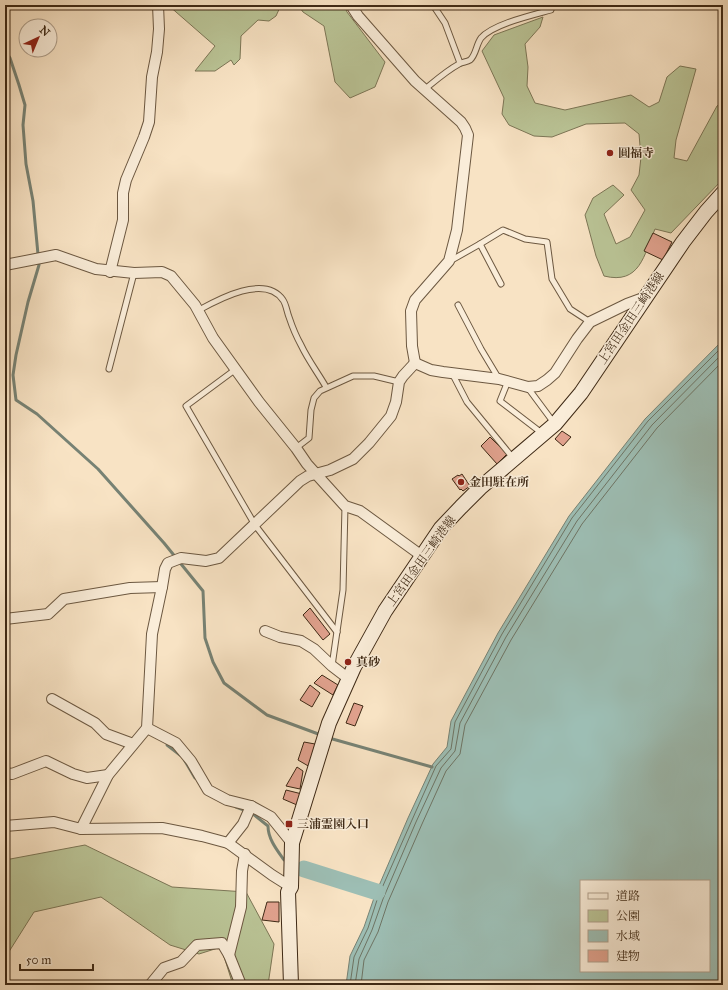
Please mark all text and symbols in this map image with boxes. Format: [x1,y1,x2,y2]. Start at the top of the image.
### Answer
north arrow [18,18,58,58]
text: N [37,23,53,40]
place label: 圓福寺 [618,146,654,160]
marker: 圓福寺 [605,148,615,158]
street label: 上宮田金田三崎港線 [595,269,667,367]
place label: 金田駐在所 [469,475,529,489]
marker: 金田駐在所 [456,477,466,487]
street label: 上宮田金田三崎港線 [384,513,458,609]
place label: 真砂 [356,655,380,669]
marker: 真砂 [343,657,353,667]
place label: 三浦霊園入口 [297,817,369,831]
marker: 三浦霊園入口 [284,819,294,829]
legend [580,880,710,972]
text: 道路 [616,889,640,903]
text: 公園 [616,909,640,923]
text: 水域 [616,929,640,943]
scale bar [20,946,93,972]
text: 建物 [616,949,640,963]
text: 50 m [26,953,51,967]

